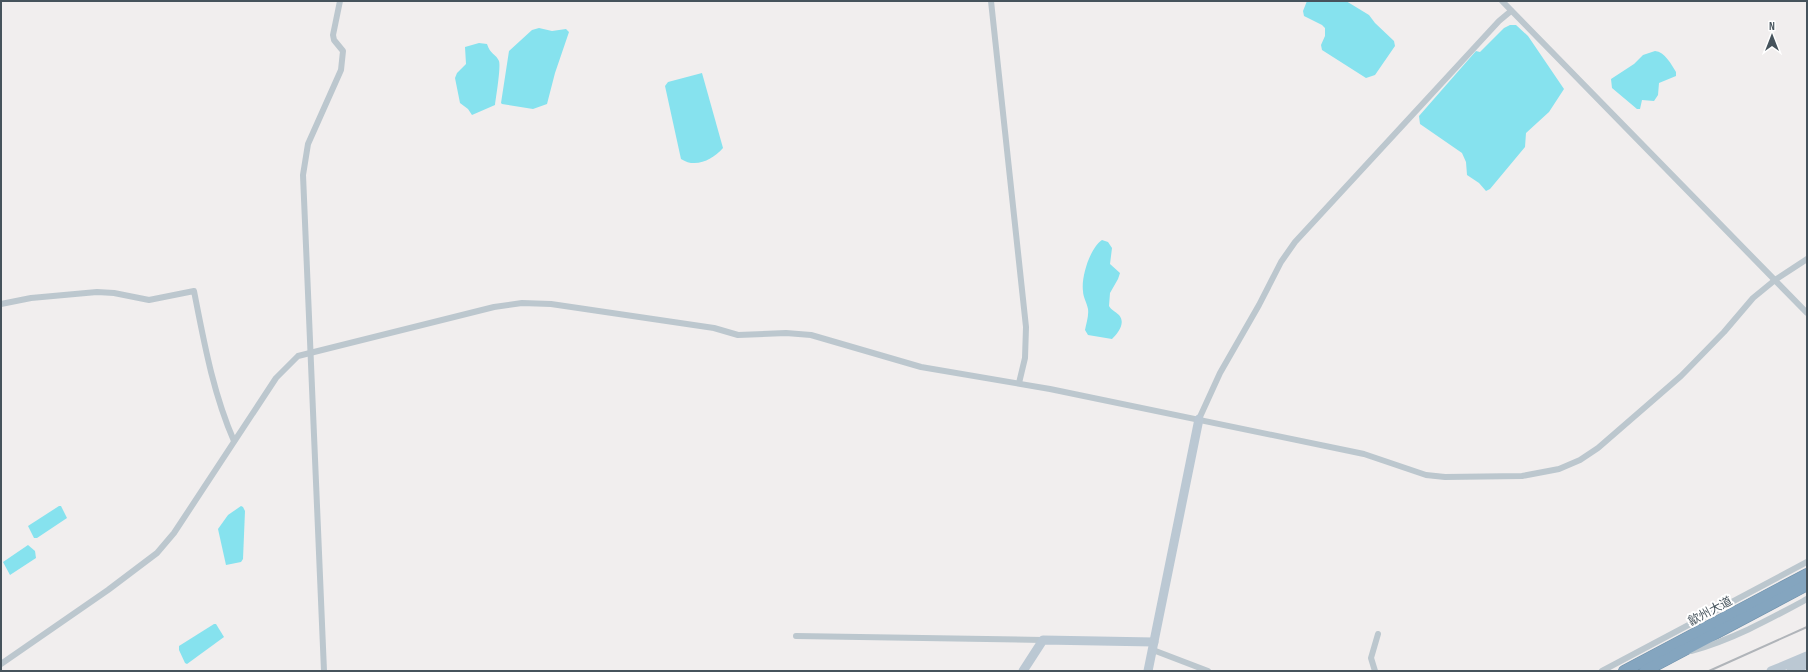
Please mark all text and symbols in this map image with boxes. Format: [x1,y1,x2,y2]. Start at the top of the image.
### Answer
north arrow [1752,16,1792,56]
text: N [1769,20,1775,33]
street label: 歙州大道 [1686,594,1735,629]

